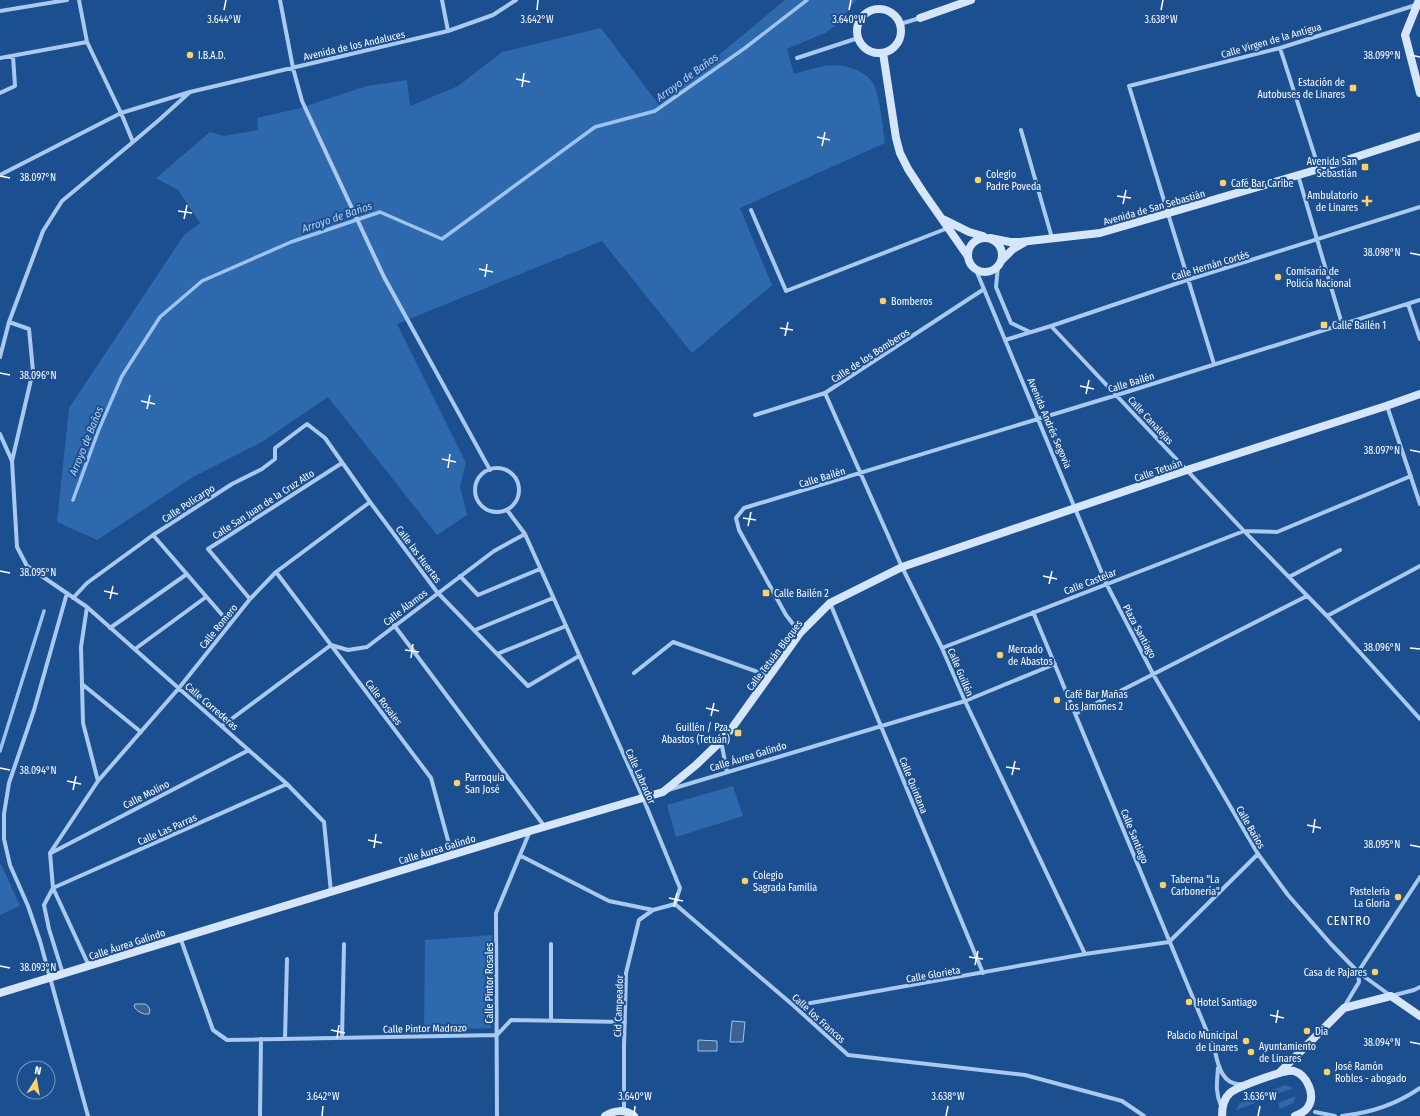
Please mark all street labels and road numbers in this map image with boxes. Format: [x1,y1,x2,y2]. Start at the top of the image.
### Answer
street label: Calle Virgen de la Antigua [1220,21,1323,61]
street label: Avenida de los Andaluces [302,28,406,64]
street label: Avenida de San Sebastián [1102,188,1207,228]
street label: Calle Hernán Cortés [1170,248,1251,283]
street label: Calle de los Bomberos [829,326,912,386]
street label: Calle Bailén [1107,370,1156,396]
street label: Avenida Andrés Segovia [1025,376,1074,471]
street label: Calle Canalejas [1125,394,1176,447]
street label: Calle Tetuán [1133,457,1184,485]
street label: Calle Bailén [798,465,847,491]
street label: Calle San Juan de la Cruz Alto [210,467,317,542]
street label: Calle Policarpo [160,482,217,525]
street label: Calle las Huertas [393,524,444,586]
street label: Calle Castelar [1062,566,1119,597]
street label: Calle Álamos [380,585,430,629]
street label: Calle Romero [197,602,240,651]
street label: Plaza Santiago [1120,603,1158,660]
street label: Calle Tetuán Bloques [744,618,805,693]
street label: Calle Guillén [945,646,976,698]
street label: Calle Rosales [362,678,404,728]
street label: Calle Correderas [182,680,240,733]
street label: Calle Áurea Galindo [708,738,788,774]
street label: Calle Labrador [623,747,658,806]
street label: Calle Quintana [896,755,930,815]
street label: Calle Molino [121,778,172,812]
street label: Calle Baños [1233,804,1267,851]
street label: Calle Santiago [1118,807,1150,865]
street label: Calle Las Parras [136,812,199,848]
street label: Calle Áurea Galindo [397,831,477,867]
street label: Calle Áurea Galindo [87,925,167,963]
street label: Calle Pintor Rosales [484,943,496,1023]
street label: Calle Glorieta [905,964,961,986]
street label: Cid Campeador [612,974,626,1037]
street label: Calle los Francos [789,992,848,1046]
street label: Calle Pintor Madrazo [383,1022,467,1036]

